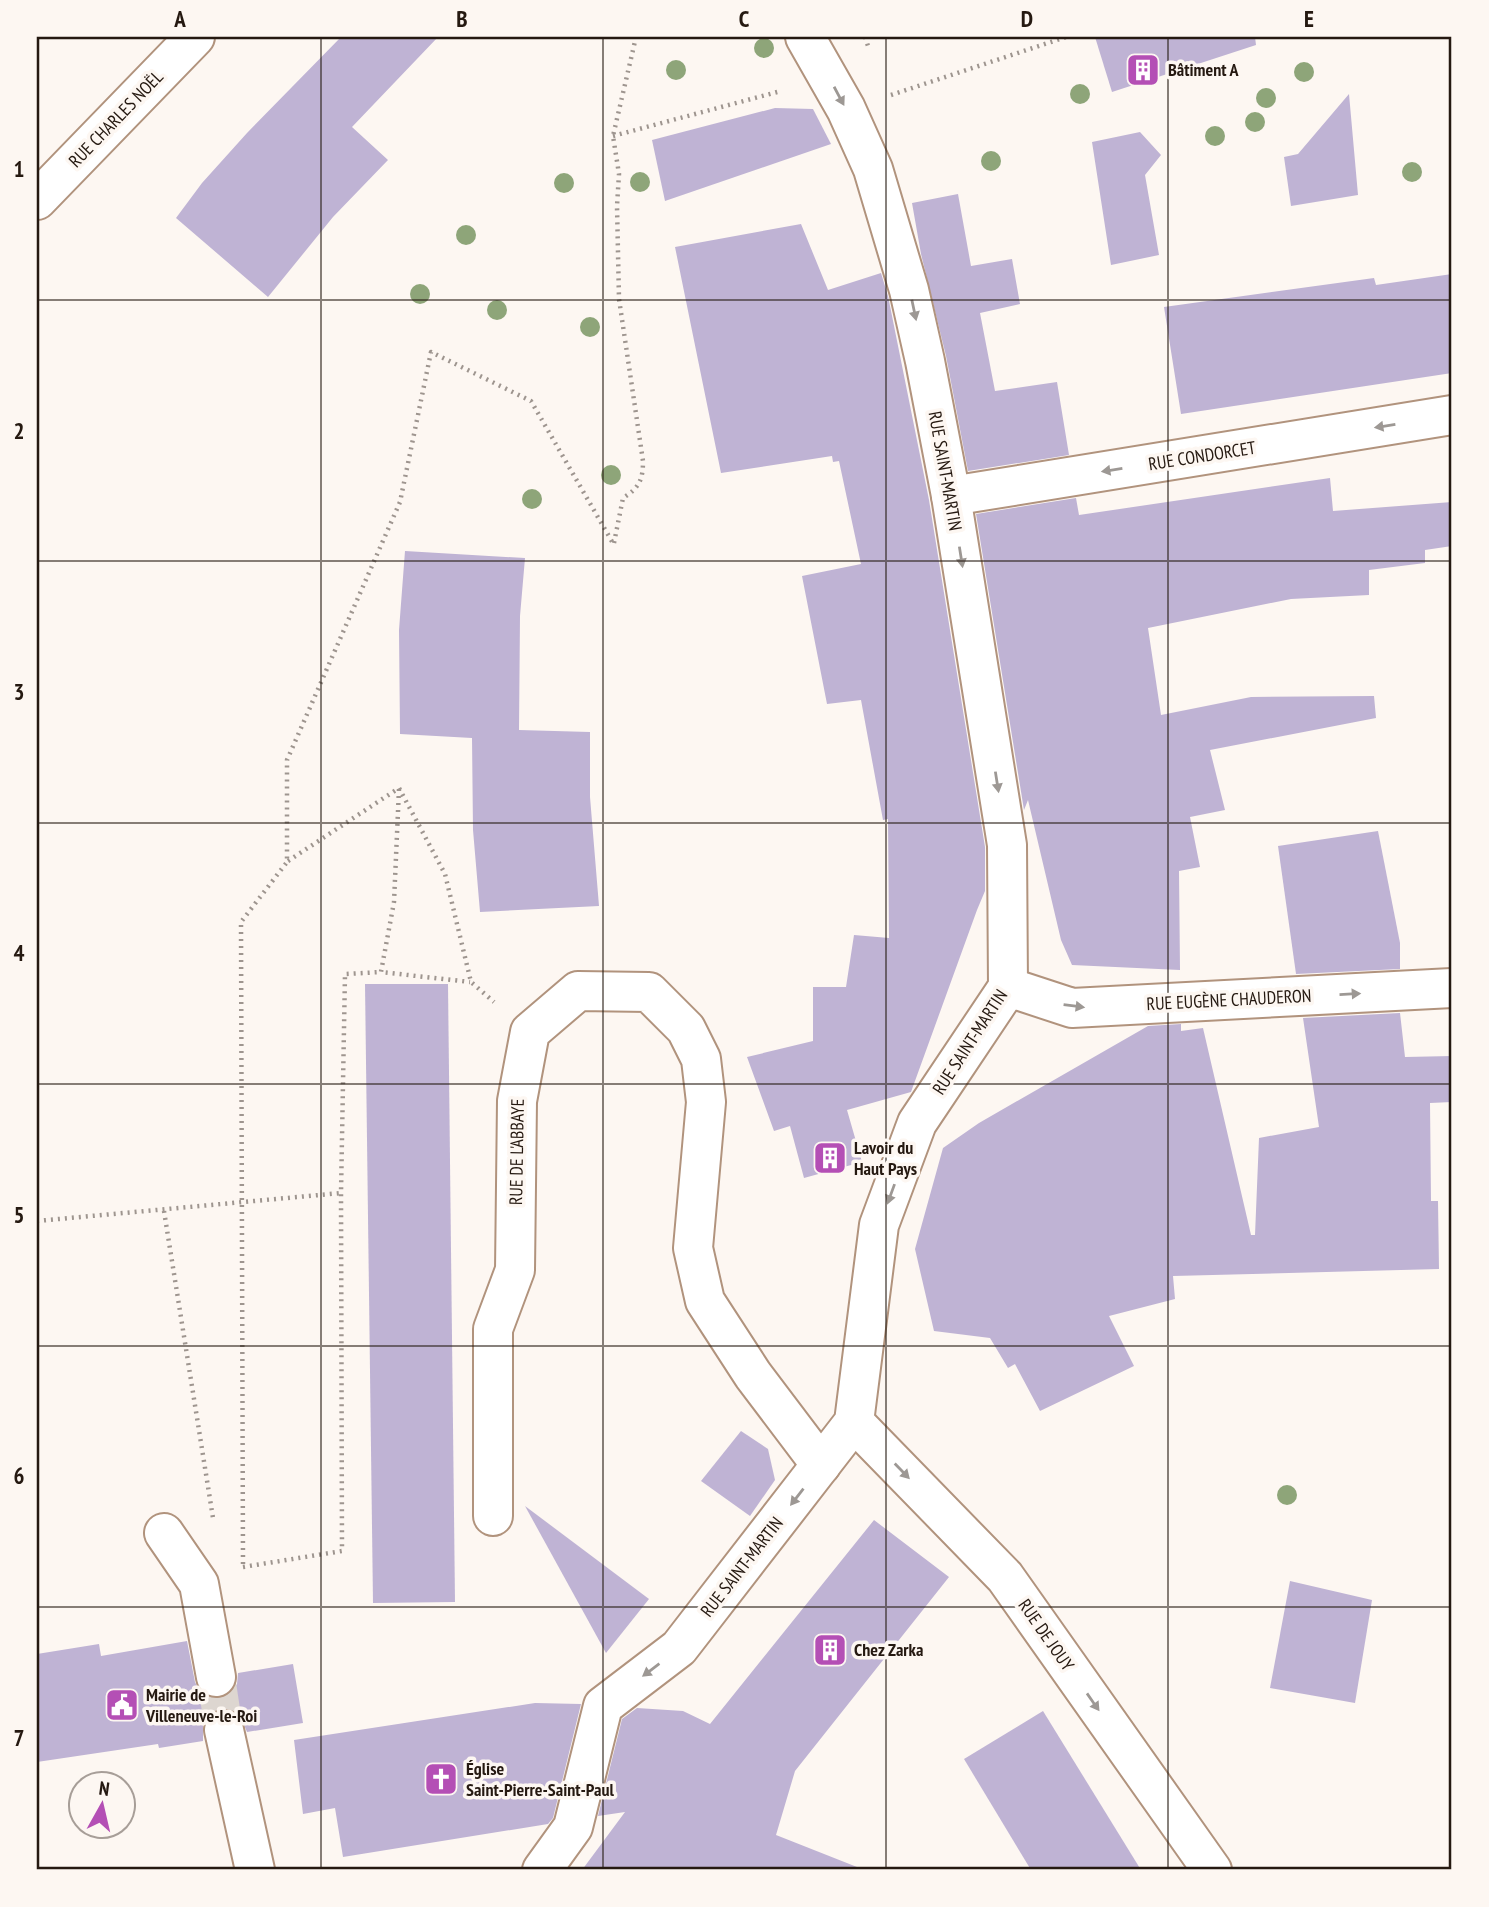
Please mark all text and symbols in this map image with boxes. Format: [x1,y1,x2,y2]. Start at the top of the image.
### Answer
text: A [173,4,186,33]
text: B [456,4,468,33]
text: C [739,4,750,33]
text: D [1021,4,1033,33]
text: E [1304,4,1314,33]
building icon: Bâtiment A [1124,51,1162,89]
place label: Bâtiment A [1168,58,1240,81]
street label: RUE CHARLES NOËL [64,65,168,172]
one-way arrow [833,86,845,106]
text: 1 [14,154,25,183]
one-way arrow [908,299,919,321]
street label: RUE SAINT-MARTIN [924,409,967,532]
text: 2 [14,416,25,445]
one-way arrow [1374,421,1396,432]
street label: RUE CONDORCET [1147,436,1257,475]
one-way arrow [1101,465,1123,476]
one-way arrow [956,546,967,568]
text: 3 [14,677,25,706]
one-way arrow [992,771,1003,793]
text: 4 [14,938,25,967]
street label: RUE EUGÈNE CHAUDERON [1146,984,1312,1015]
street label: RUE SAINT-MARTIN [927,985,1012,1099]
one-way arrow [1339,988,1361,999]
one-way arrow [1063,1000,1085,1011]
street label: RUE DE L'ABBAYE [504,1099,529,1205]
place label: Lavoir du Haut Pays [854,1136,917,1180]
building icon: Lavoir du Haut Pays [811,1139,849,1177]
one-way arrow [885,1184,896,1205]
text: 5 [14,1200,25,1229]
text: 6 [14,1461,25,1490]
one-way arrow [893,1462,909,1479]
one-way arrow [789,1487,804,1505]
street label: RUE SAINT-MARTIN [695,1512,788,1621]
street label: RUE DE JOUY [1013,1594,1080,1676]
building icon: Chez Zarka [811,1631,849,1669]
place label: Chez Zarka [854,1638,923,1661]
one-way arrow [642,1662,660,1677]
place label: Mairie de Villeneuve-le-Roi [145,1683,257,1727]
public building icon: Mairie de Villeneuve-le-Roi [103,1686,141,1724]
one-way arrow [1086,1693,1100,1711]
text: 7 [14,1723,25,1752]
place label: Église Saint-Pierre-Saint-Paul [466,1757,614,1801]
church icon: Église Saint-Pierre-Saint-Paul [422,1760,460,1798]
north arrow [66,1770,136,1840]
text: N [98,1776,111,1801]

